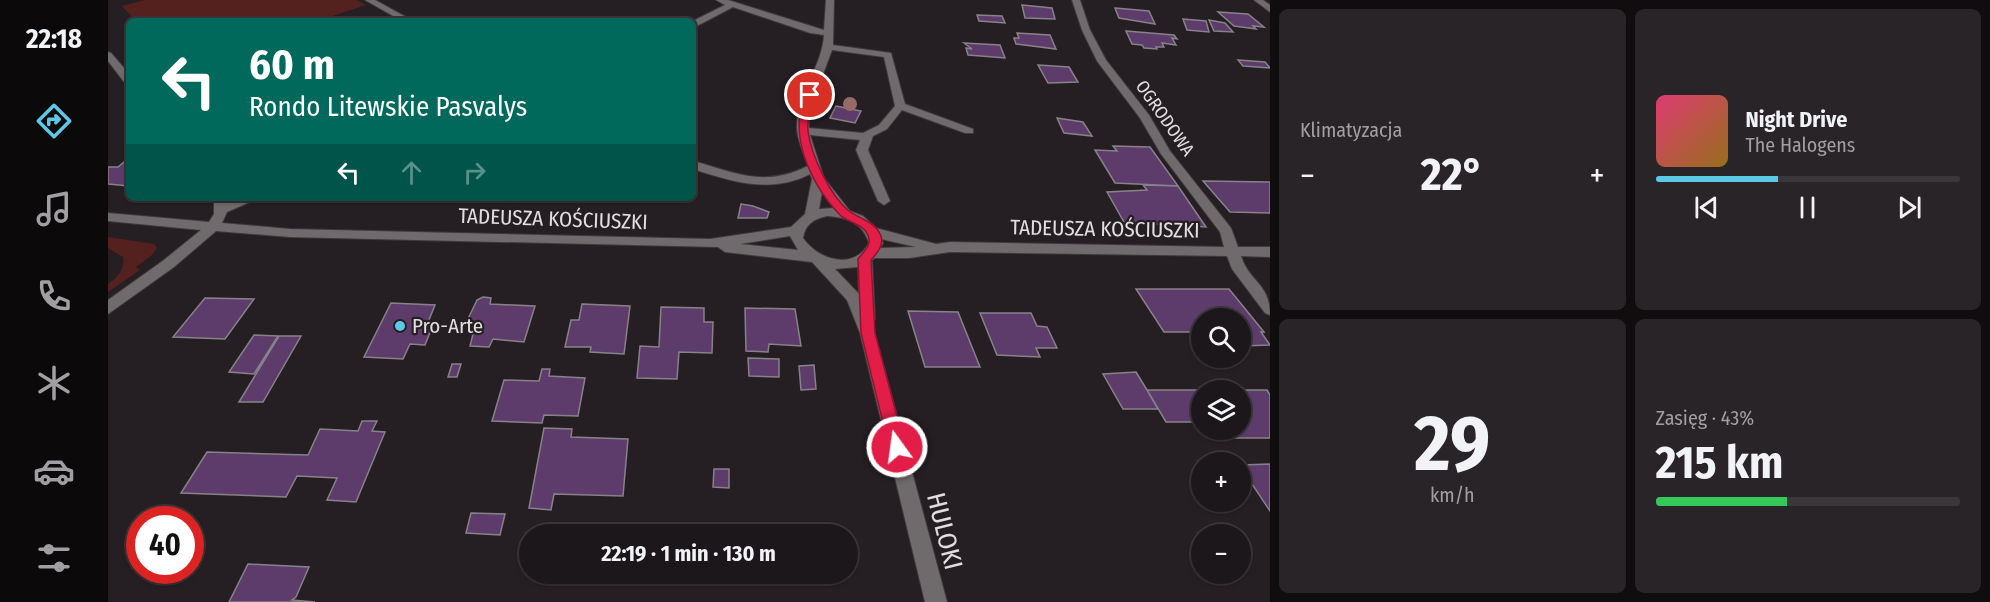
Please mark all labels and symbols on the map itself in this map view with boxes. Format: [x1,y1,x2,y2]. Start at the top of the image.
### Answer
pin [784,69,835,120]
street label: OGRODOWA [1131,76,1199,160]
street label: TADEUSZA KOŚCIUSZKI [458,203,648,235]
street label: TADEUSZA KOŚCIUSZKI [1010,214,1200,244]
place label: Pro-Arte [412,313,483,339]
marker: Pro-Arte [393,319,407,333]
position arrow [865,415,929,479]
street label: HULOKI [920,489,969,573]
speed limit sign: 40 [126,506,204,584]

